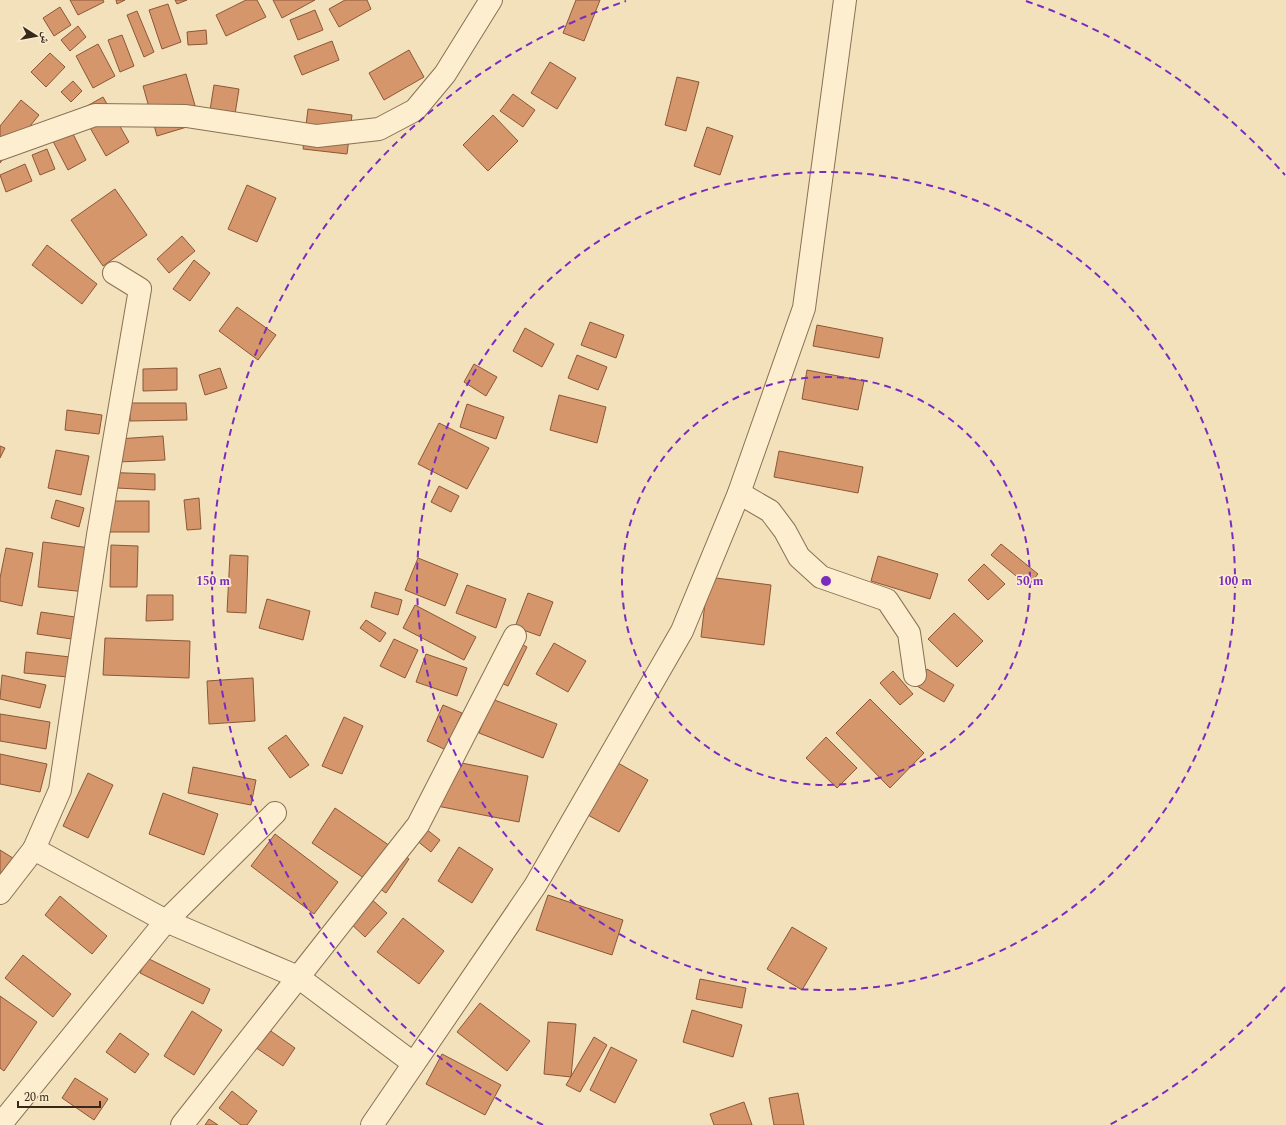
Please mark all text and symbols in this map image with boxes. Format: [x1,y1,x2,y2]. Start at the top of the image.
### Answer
north arrow [16,16,56,56]
text: ش [36,30,55,45]
text: 150 m [196,572,230,591]
text: 50 m [1016,572,1044,591]
text: 100 m [1218,572,1252,591]
centre of rings [819,574,833,588]
scale bar [18,1083,100,1109]
text: 20 m [24,1088,49,1107]

